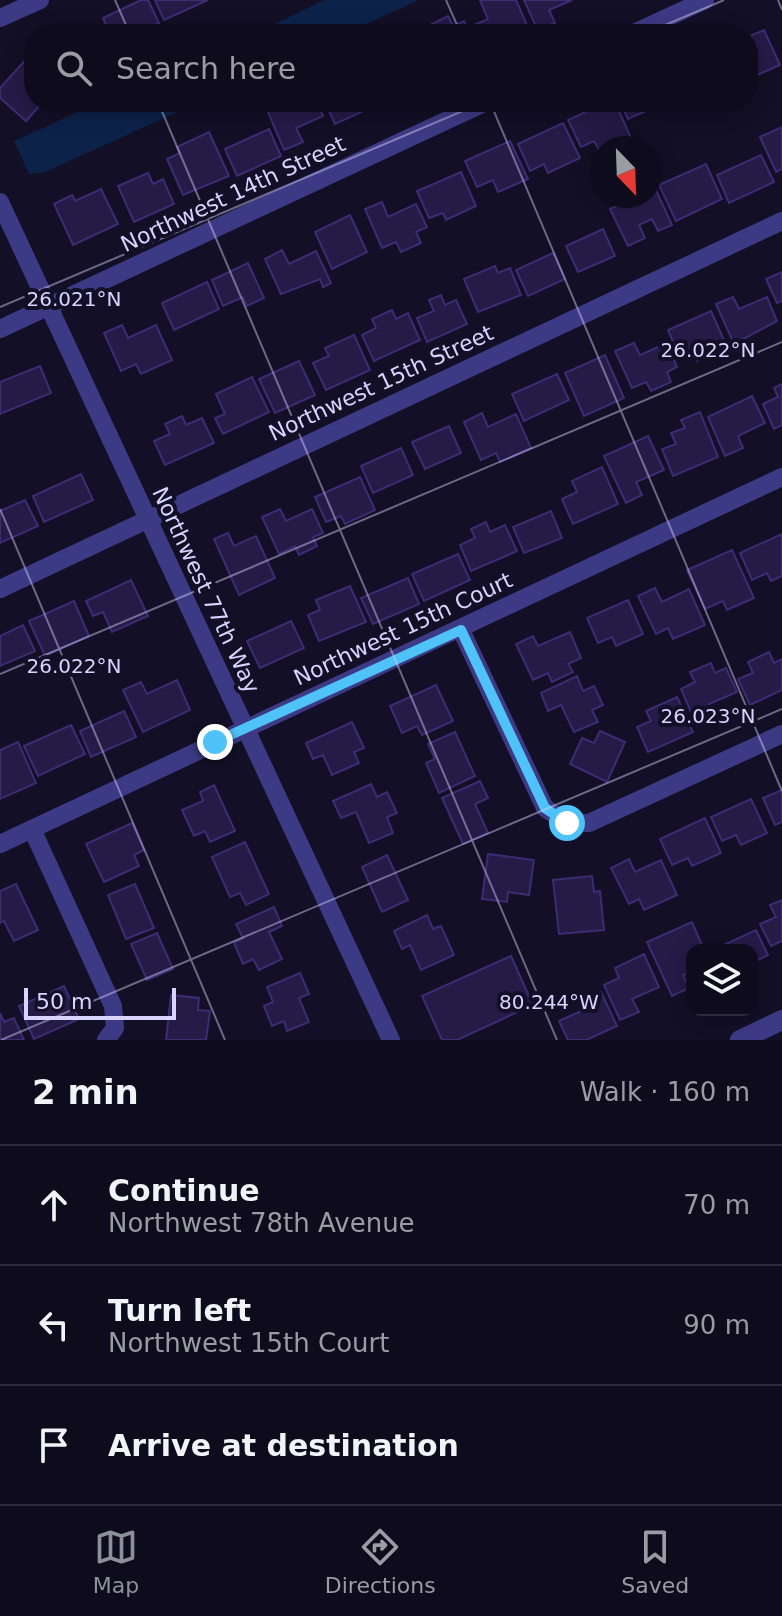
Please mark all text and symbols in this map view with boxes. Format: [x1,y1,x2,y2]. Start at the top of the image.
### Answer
search box [24,24,758,112]
icon: search [52,46,96,90]
text: Search here [116,51,296,86]
street label: Northwest 14th Street [117,131,349,257]
north arrow [590,136,662,208]
text: 26.021°N [27,287,121,311]
street label: Northwest 15th Street [265,320,497,446]
text: 26.022°N [661,338,755,362]
street label: Northwest 77th Way [147,483,265,697]
street label: Northwest 15th Court [290,567,517,691]
text: 26.022°N [27,654,121,678]
text: 26.023°N [661,704,755,728]
route end [197,724,233,760]
route start [549,805,585,841]
map controls [686,944,758,1016]
button: layers [686,944,758,1016]
scale bar [24,984,176,1020]
text: 50 m [36,989,92,1014]
text: 80.244°W [499,990,599,1014]
text: 2 min [32,1072,139,1112]
text: Walk · 160 m [580,1077,750,1107]
text: Continue [108,1173,260,1208]
icon: ahead [32,1183,76,1227]
text: 70 m [683,1190,750,1220]
text: Northwest 78th Avenue [108,1208,415,1238]
text: Turn left [108,1293,251,1328]
icon: left [32,1303,76,1347]
text: 90 m [683,1310,750,1340]
text: Northwest 15th Court [108,1328,389,1358]
icon: arrive [32,1423,76,1467]
text: Arrive at destination [108,1428,459,1463]
tab: Map [93,1525,139,1598]
tab: Directions [325,1525,436,1598]
tab: Saved [621,1525,689,1598]

